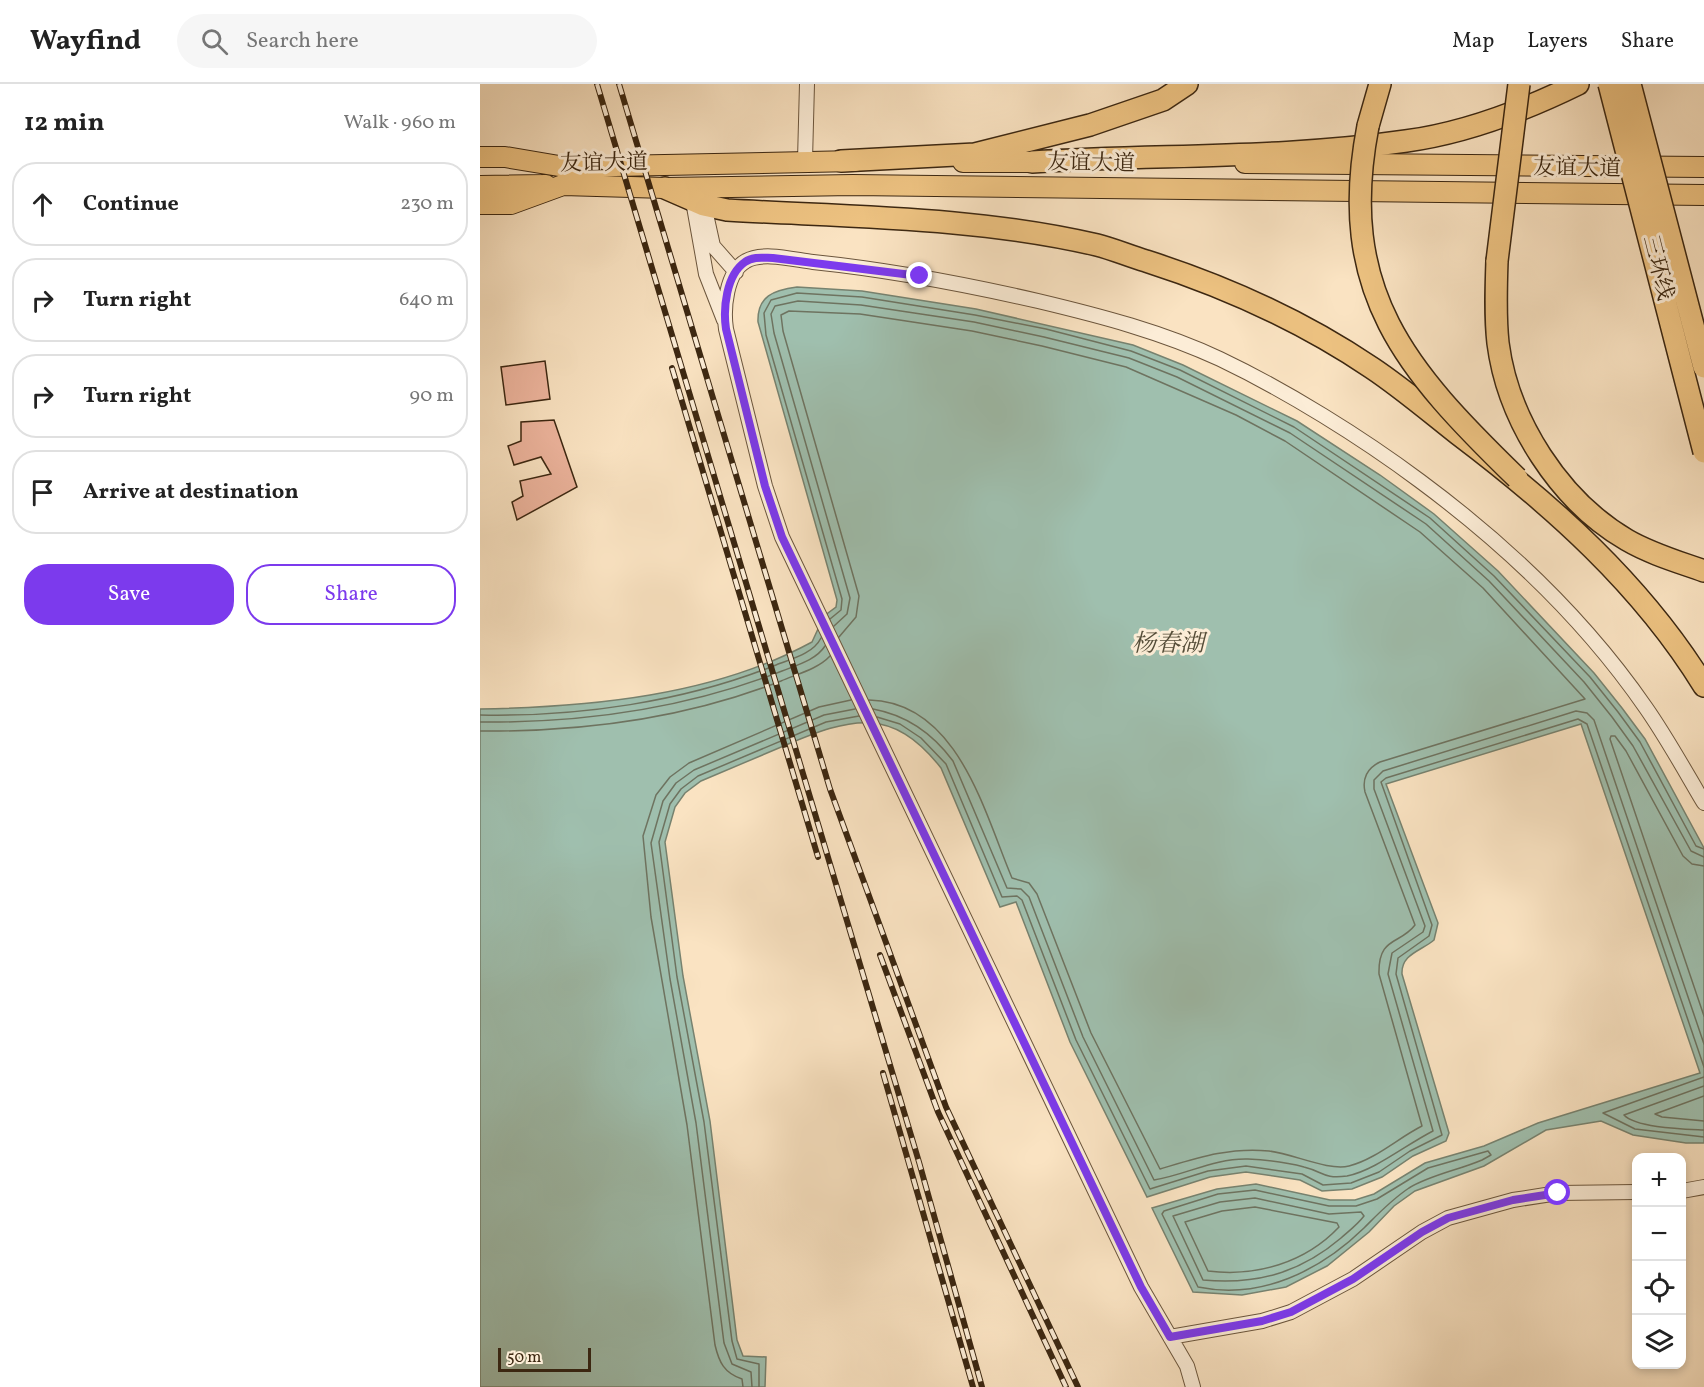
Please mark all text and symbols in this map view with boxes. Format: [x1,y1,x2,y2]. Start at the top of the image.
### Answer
search box [177,14,597,68]
text: Wayfind [30,22,141,61]
icon: search [198,25,231,58]
text: Search here [246,26,359,57]
text: Map [1452,27,1494,56]
text: Layers [1527,27,1588,56]
text: Share [1621,27,1674,56]
text: 12 min [24,105,105,141]
text: Walk · 960 m [344,109,456,137]
street label: 友谊大道 [560,148,648,180]
street label: 友谊大道 [1047,148,1135,180]
street label: 友谊大道 [1533,153,1621,185]
icon: ahead [26,188,59,221]
text: Continue [83,189,179,220]
text: 230 m [400,190,454,218]
street label: 三环线 [1634,232,1680,304]
route end [906,262,932,288]
icon: right [26,284,59,317]
text: Turn right [83,285,191,316]
text: 640 m [399,286,454,314]
icon: right [26,380,59,413]
text: Turn right [83,381,191,412]
text: 90 m [410,382,454,410]
icon: arrive [26,476,59,509]
text: Arrive at destination [83,477,299,508]
button: Save [24,564,234,625]
button: Share [246,564,456,625]
water label: 杨春湖 [1132,628,1208,662]
map controls [1632,1153,1686,1369]
button: + [1632,1153,1686,1207]
route start [1544,1179,1570,1205]
button: − [1632,1207,1686,1261]
button: locate [1632,1261,1686,1315]
button: layers [1632,1315,1686,1369]
scale bar [498,1345,591,1372]
text: 50 m [507,1347,541,1369]

